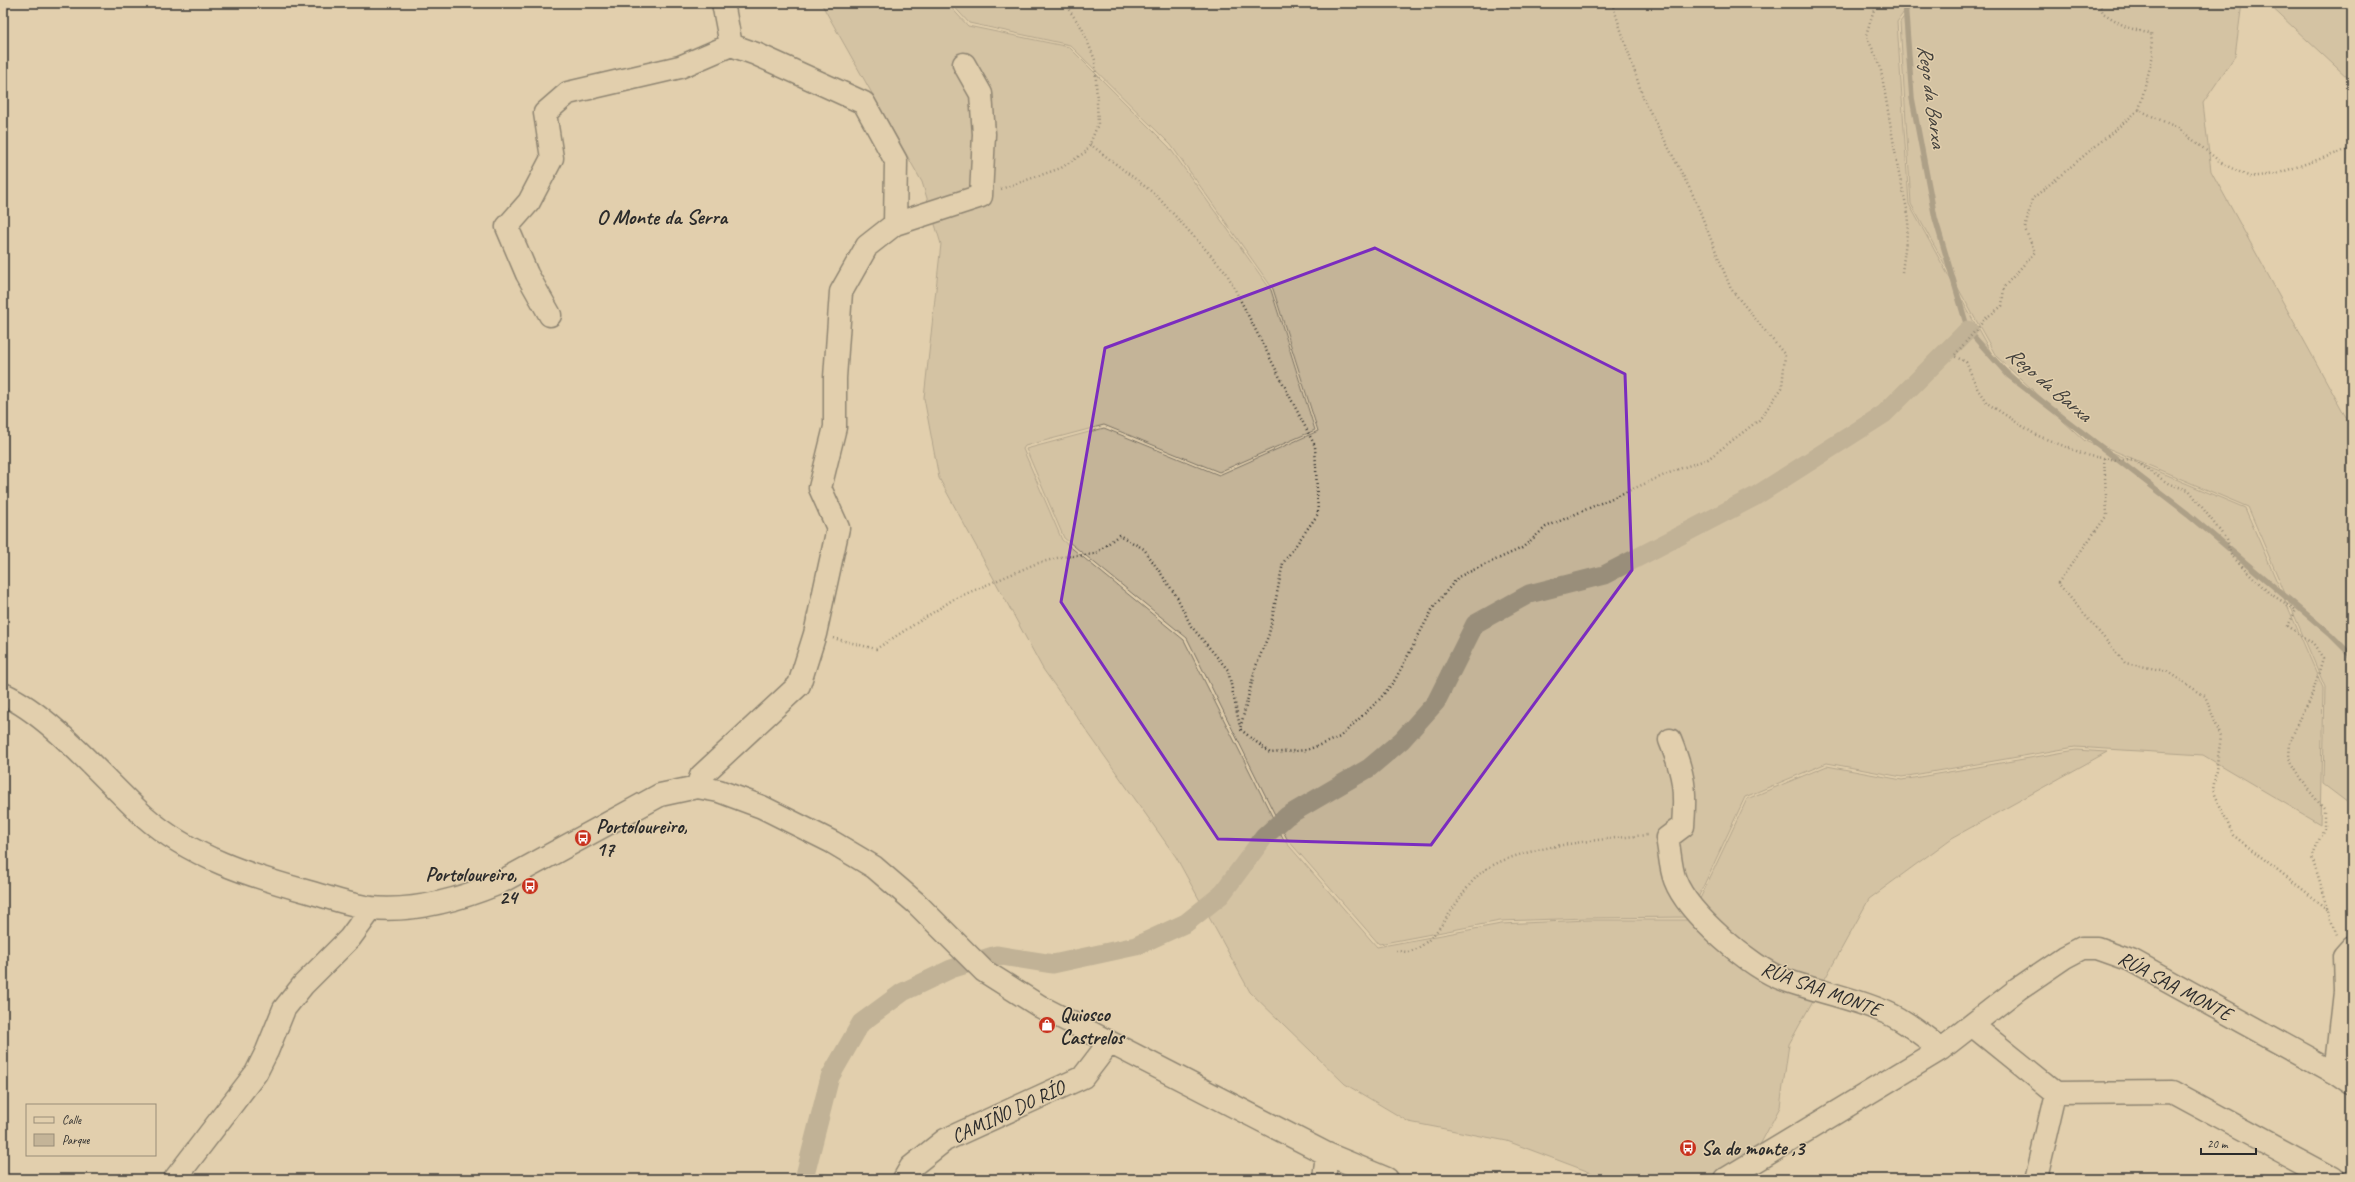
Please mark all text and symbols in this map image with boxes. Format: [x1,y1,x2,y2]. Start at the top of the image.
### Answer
water label: Rego da Barxa [1912,43,1952,151]
district label: O Monte da Serra [597,204,729,230]
water label: Rego da Barxa [2001,341,2099,429]
place label: Portoloureiro, 17 [596,814,687,862]
bus stop icon: Portoloureiro, 17 [573,828,593,848]
place label: Portoloureiro, 24 [426,862,520,910]
bus stop icon: Portoloureiro, 24 [520,876,540,896]
street label: RÚA SAA MONTE [2114,946,2239,1028]
street label: RÚA SAA MONTE [1758,956,1887,1023]
place label: Quiosco Castrelos [1060,1002,1126,1050]
shop icon: Quiosco Castrelos [1037,1015,1057,1035]
street label: CAMIÑO DO RÍO [948,1074,1070,1149]
legend [26,1104,156,1156]
text: Calle [62,1112,82,1128]
scale bar [2201,1130,2256,1156]
text: Parque [62,1132,91,1148]
place label: Sa do monte ,3 [1701,1136,1806,1161]
text: 20 m [2207,1136,2229,1152]
bus stop icon: Sa do monte ,3 [1678,1138,1698,1158]

